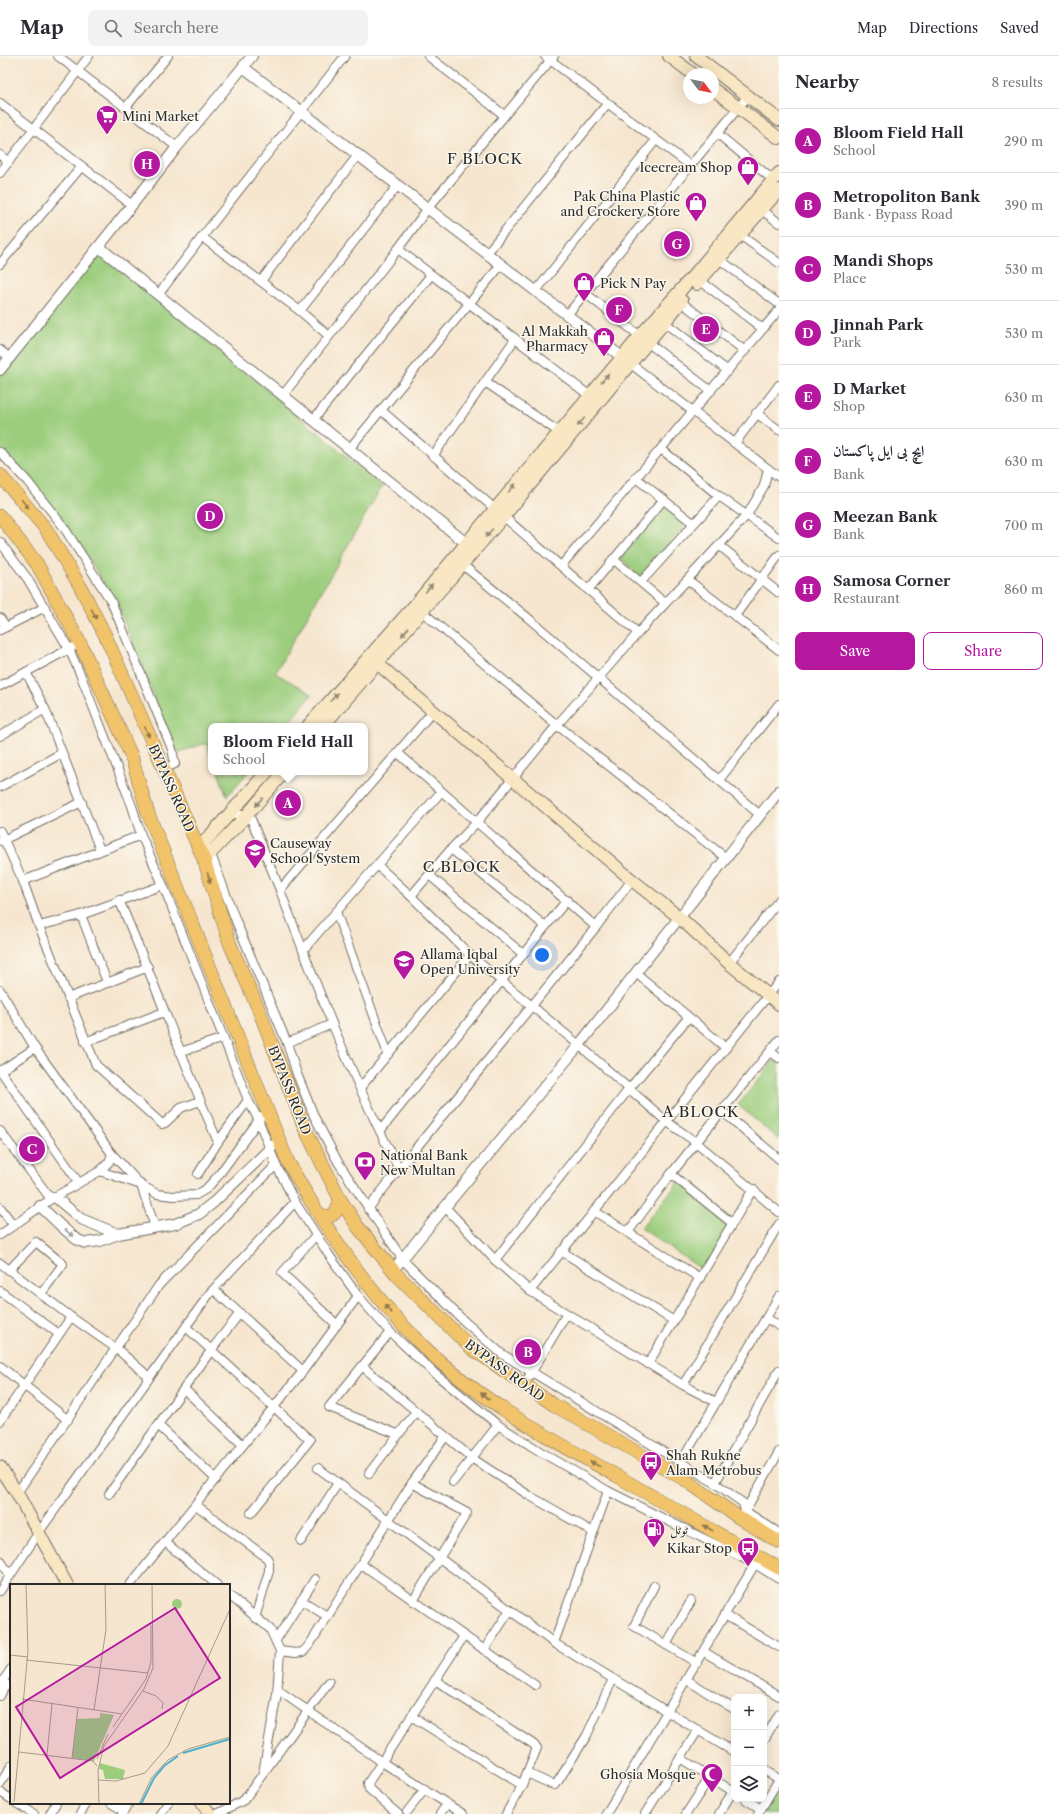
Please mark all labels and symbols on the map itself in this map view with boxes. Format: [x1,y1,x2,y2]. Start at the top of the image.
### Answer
north arrow [683,68,719,104]
supermarket icon: Mini Market [94,103,120,136]
place label: Mini Market [122,108,199,124]
pin: H [134,149,160,179]
district label: F BLOCK [447,149,523,168]
shop icon: Icecream Shop [735,154,761,187]
place label: Icecream Shop [640,159,732,175]
place label: Pak China Plastic and Crockery Store [561,188,680,219]
shop icon: Pak China Plastic and Crockery Store [683,190,709,223]
pin: G [664,229,690,259]
shop icon: Pick N Pay [571,270,597,303]
place label: Pick N Pay [600,275,667,291]
pin: F [606,295,632,325]
pin: E [693,314,719,344]
place label: Al Makkah Pharmacy [520,323,589,354]
shop icon: Al Makkah Pharmacy [591,325,617,358]
one-way arrow [600,373,609,384]
one-way arrow [577,417,586,427]
one-way arrow [507,483,516,494]
one-way arrow [21,499,30,509]
pin: D [197,501,223,531]
one-way arrow [485,527,494,538]
one-way arrow [424,583,433,594]
one-way arrow [91,608,97,620]
one-way arrow [401,627,410,636]
one-way arrow [329,692,339,702]
one-way arrow [145,727,151,739]
street label: BYPASS ROAD [145,742,199,834]
pin: A [275,788,301,818]
one-way arrow [254,796,263,807]
place label: Causeway School System [270,835,360,866]
school or university icon: Causeway School System [242,837,268,870]
district label: C BLOCK [423,857,502,876]
one-way arrow [206,872,212,884]
your location [532,945,552,965]
place label: Allama Iqbal Open University [419,946,521,977]
school or university icon: Allama Iqbal Open University [391,948,417,981]
street label: BYPASS ROAD [265,1043,315,1137]
district label: A BLOCK [661,1102,740,1121]
pin: C [19,1134,45,1164]
place label: National Bank New Multan [380,1147,468,1178]
bank icon: National Bank New Multan [352,1149,378,1182]
one-way arrow [63,1229,74,1237]
one-way arrow [384,1304,393,1314]
street label: BYPASS ROAD [462,1336,548,1404]
pin: B [515,1337,541,1367]
one-way arrow [479,1392,490,1400]
place label: Shah Rukne Alam Metrobus [665,1447,762,1478]
bus stop icon: Shah Rukne Alam Metrobus [638,1449,664,1482]
one-way arrow [589,1461,601,1468]
fuel station icon: ٹوٹل [641,1516,667,1549]
place label: ٹوٹل [670,1521,688,1539]
one-way arrow [702,1525,714,1532]
bus stop icon: Kikar Stop [735,1535,761,1568]
place label: Kikar Stop [667,1540,732,1556]
inset map [10,1584,230,1804]
mosque icon: Ghosia Mosque [699,1761,725,1794]
place label: Ghosia Mosque [600,1766,696,1782]

